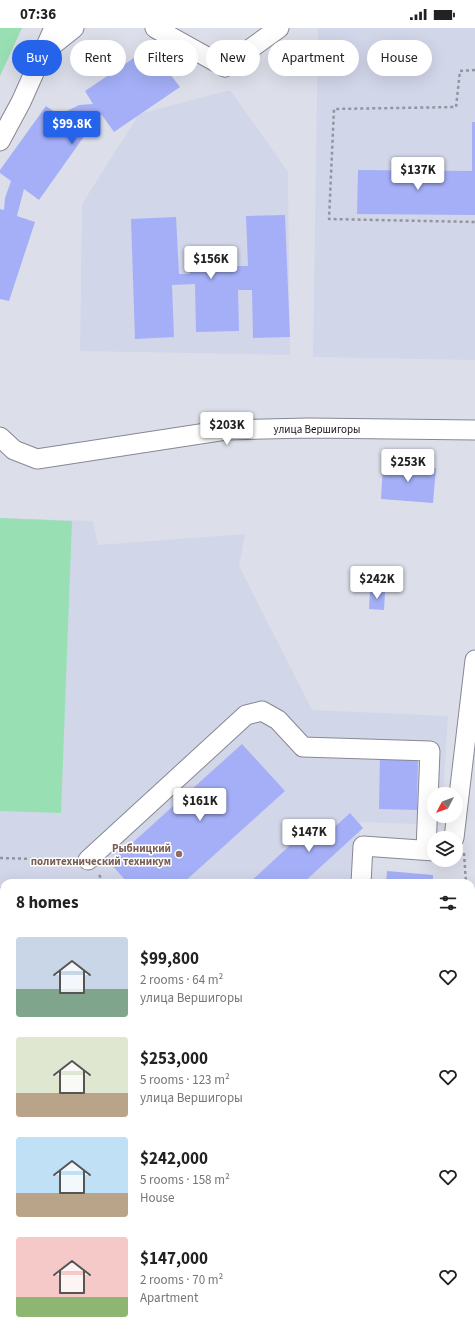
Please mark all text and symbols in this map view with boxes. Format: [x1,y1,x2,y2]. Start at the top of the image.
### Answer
text: 07:36 [20,4,56,25]
chip: Buy [12,40,62,76]
chip: Rent [70,40,126,76]
chip: Filters [134,40,198,76]
chip: New [206,40,260,76]
chip: Apartment [268,40,359,76]
chip: House [367,40,432,76]
pin: $99.8K [39,111,105,145]
text: $99.8K [52,115,92,133]
pin: $137K [390,157,446,191]
text: $137K [400,161,436,179]
pin: $156K [183,246,239,280]
text: $156K [193,250,229,268]
pin: $203K [199,412,255,446]
text: $203K [209,416,245,434]
street label: улица Вершигоры [273,422,361,437]
pin: $253K [380,449,436,483]
text: $253K [390,453,426,471]
pin: $242K [349,566,405,600]
text: $242K [359,570,395,588]
north arrow [427,787,463,823]
map controls [427,787,463,867]
pin: $161K [172,788,228,822]
text: $161K [182,792,218,810]
pin: $147K [281,819,337,853]
text: $147K [291,823,327,841]
button: layers [427,831,463,867]
place label: Рыбницкий политехнический техникум [31,841,171,869]
marker: Рыбницкий политехнический техникум [174,849,184,859]
text: 8 homes [16,891,78,915]
icon: filters [437,892,459,914]
text: $99,800 [140,947,199,971]
icon: home [48,953,96,1001]
icon: heart [437,966,459,988]
text: 2 rooms · 64 m² [140,971,223,989]
text: улица Вершигоры [140,989,243,1007]
text: $253,000 [140,1047,208,1071]
icon: home [48,1053,96,1101]
icon: heart [437,1066,459,1088]
text: 5 rooms · 123 m² [140,1071,230,1089]
text: улица Вершигоры [140,1089,243,1107]
text: $242,000 [140,1147,208,1171]
icon: home [48,1153,96,1201]
icon: heart [437,1166,459,1188]
text: 5 rooms · 158 m² [140,1171,230,1189]
text: House [140,1189,175,1207]
text: $147,000 [140,1247,208,1271]
icon: home [48,1253,96,1301]
icon: heart [437,1266,459,1288]
text: 2 rooms · 70 m² [140,1271,223,1289]
text: Apartment [140,1289,198,1307]

